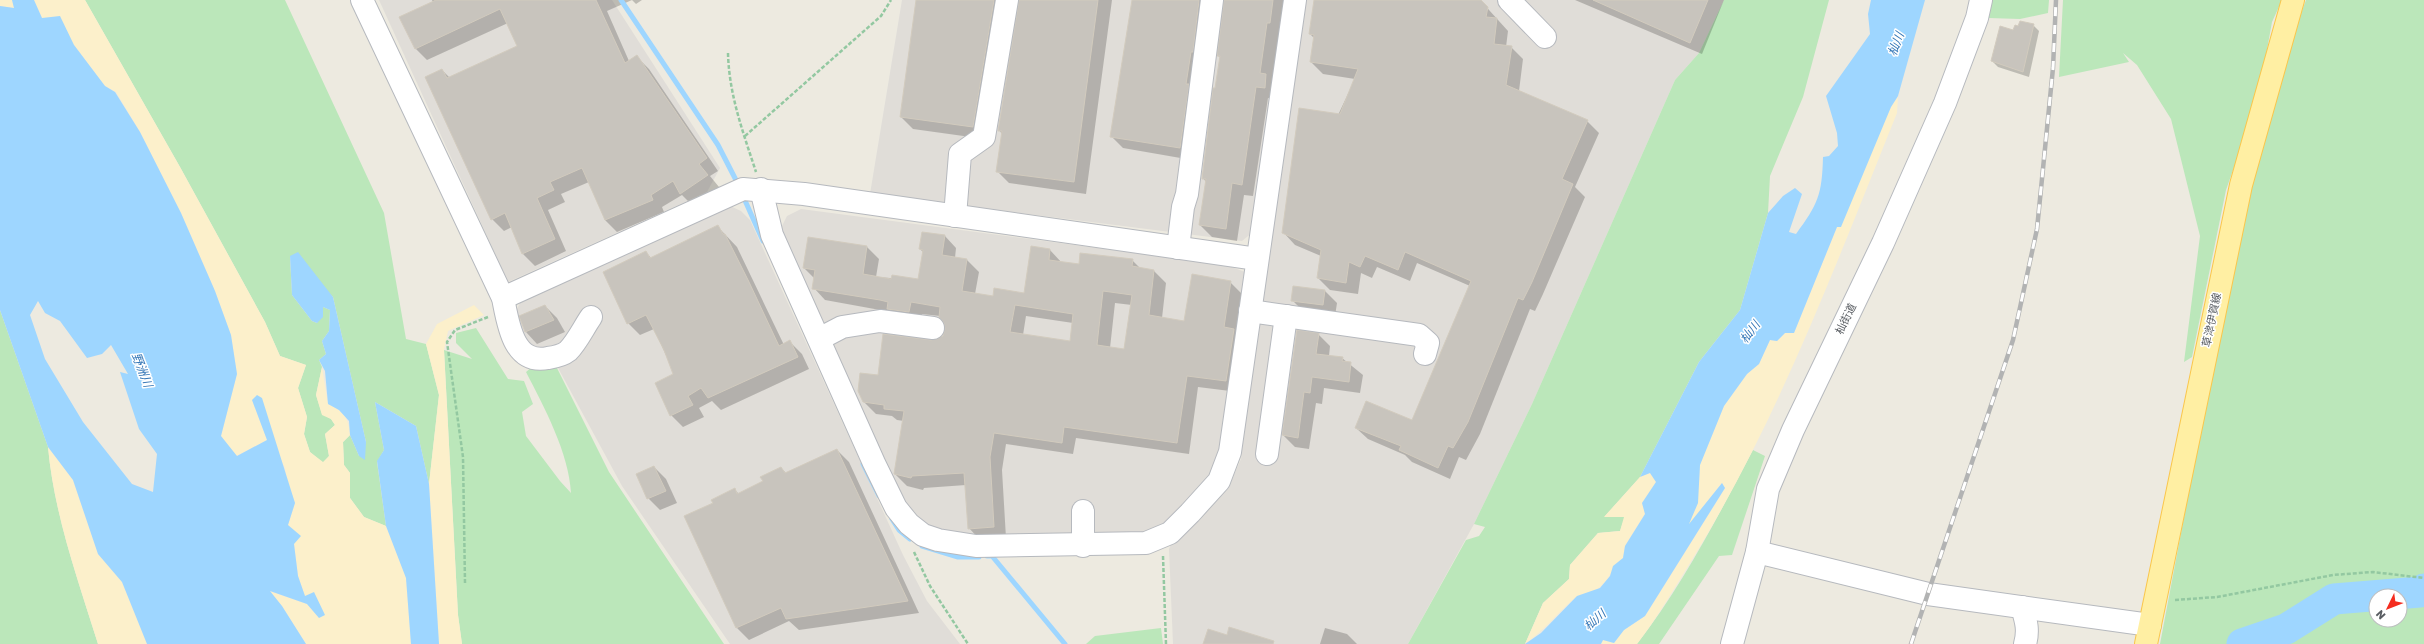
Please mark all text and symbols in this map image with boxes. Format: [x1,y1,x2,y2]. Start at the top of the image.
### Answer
water label: 杣川 [1885,28,1908,58]
street label: 草津伊賀線 [2200,292,2224,348]
street label: 杣街道 [1833,301,1859,337]
water label: 杣川 [1737,317,1764,346]
water label: 野洲川 [129,351,156,391]
north arrow [2368,588,2408,628]
water label: 杣川 [1581,606,1610,633]
text: N [2374,607,2389,622]

